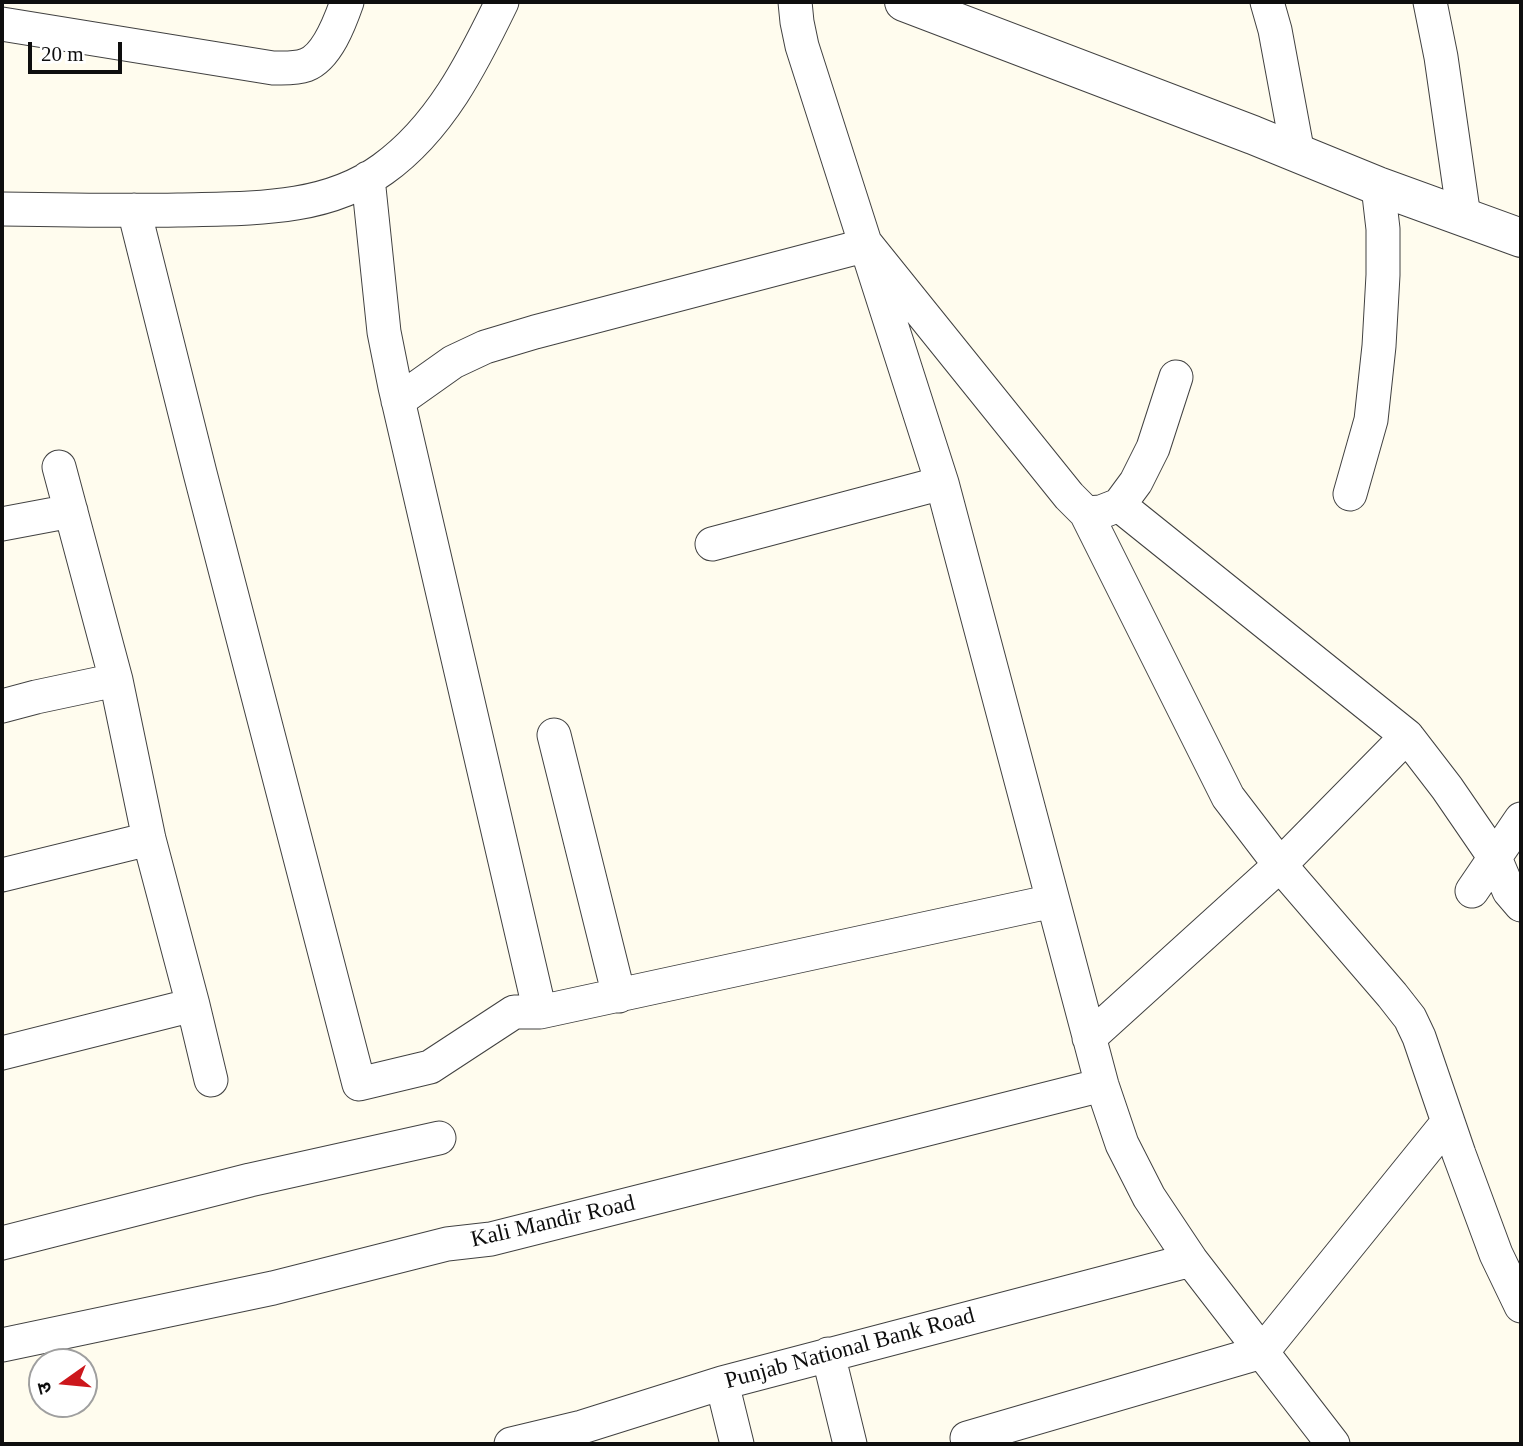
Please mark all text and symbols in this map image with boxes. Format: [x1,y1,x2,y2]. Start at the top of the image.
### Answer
scale bar [32,28,126,72]
text: 20 m [41,42,84,66]
street label: Kali Mandir Road [468,1190,638,1254]
street label: Punjab National Bank Road [722,1302,978,1396]
north arrow [28,1348,98,1418]
text: उ [33,1380,56,1396]

